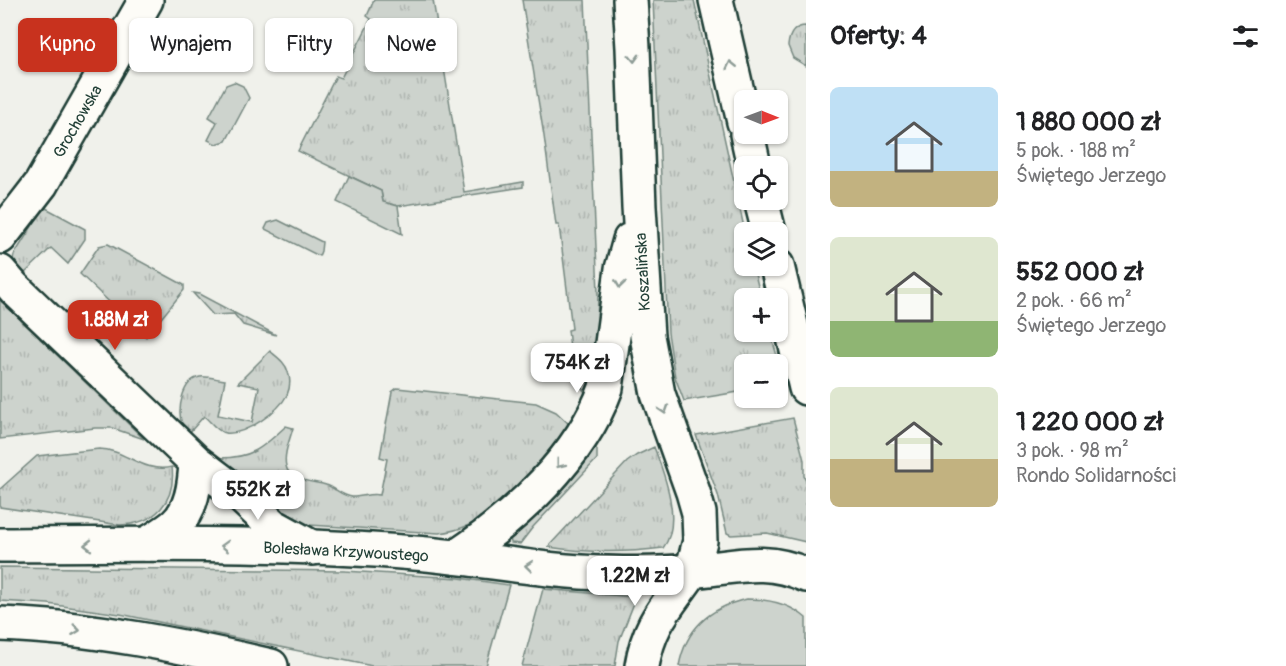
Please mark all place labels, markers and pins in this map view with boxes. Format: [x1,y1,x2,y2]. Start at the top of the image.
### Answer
pin: 1.88M zł [53,300,177,351]
pin: 754K zł [522,343,632,394]
pin: 552K zł [203,470,313,521]
pin: 1.22M zł [573,556,697,607]

